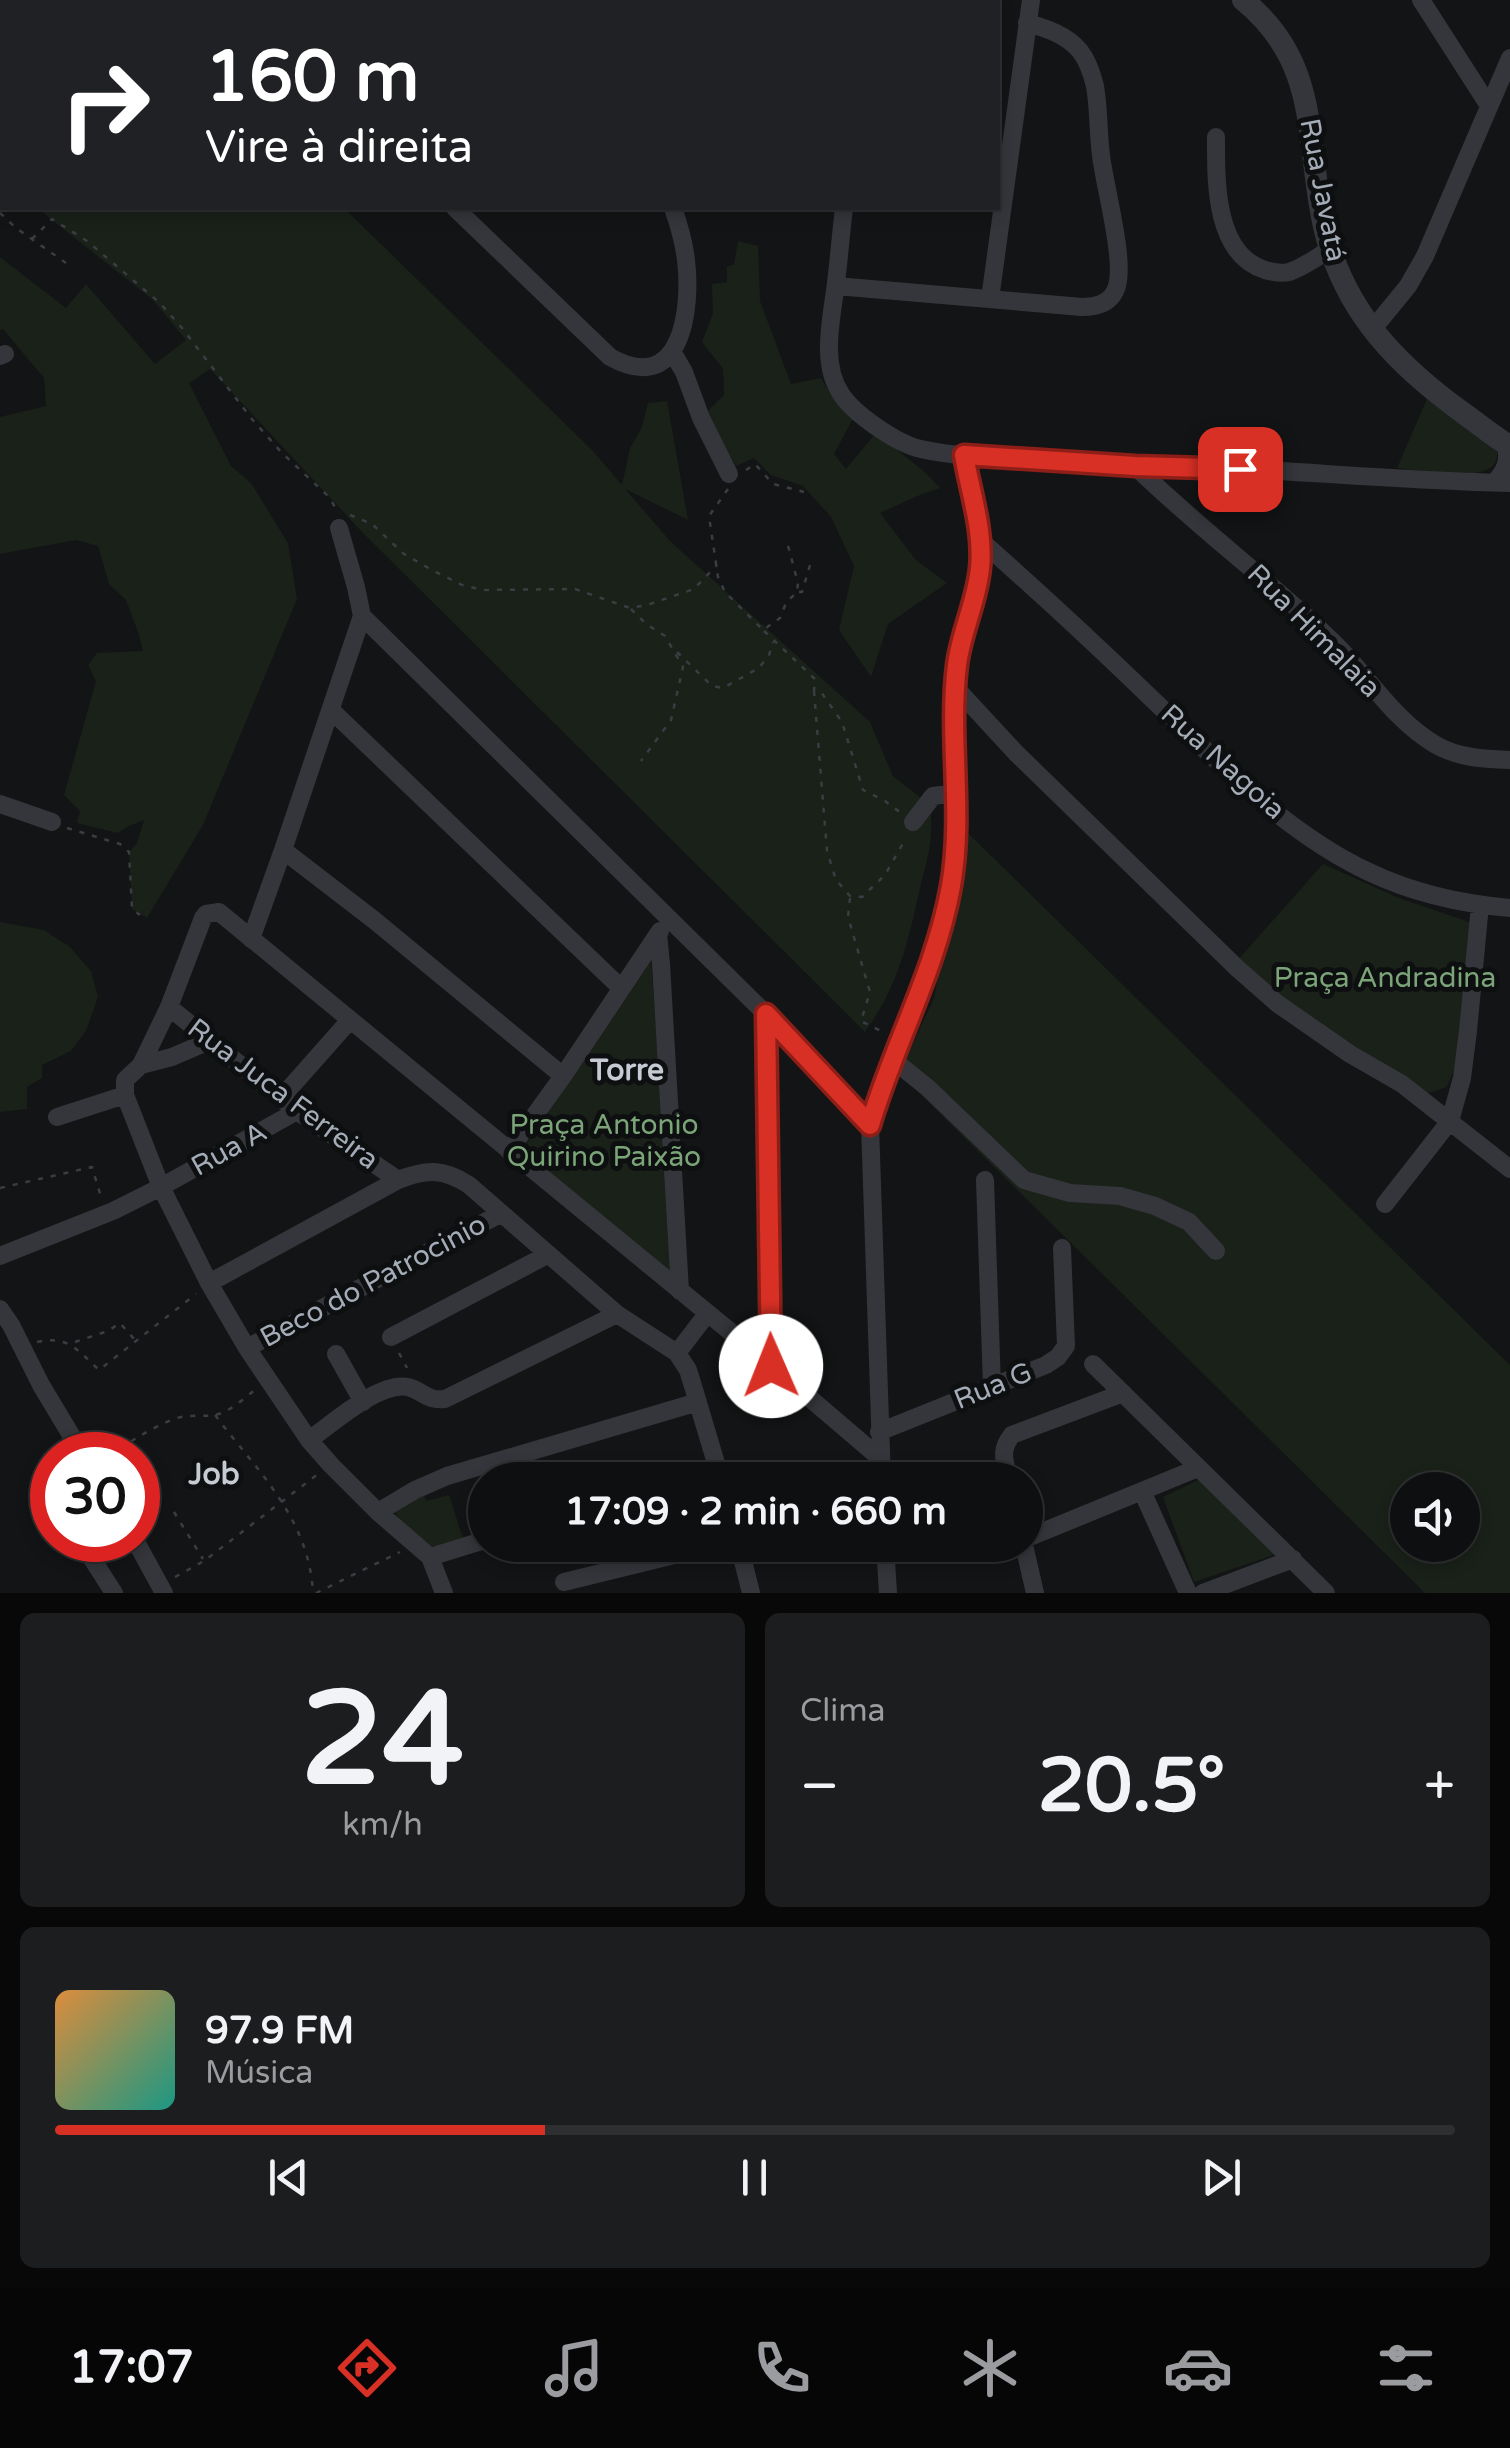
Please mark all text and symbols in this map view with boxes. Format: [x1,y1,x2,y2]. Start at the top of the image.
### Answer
text: 160 m [205,36,419,120]
icon: right [40,40,170,170]
street label: Rua Javatá [1292,116,1354,264]
text: Vire à direita [205,121,473,175]
pin [1198,427,1283,512]
icon: arrive [1213,442,1268,497]
street label: Rua Himalaia [1240,557,1388,705]
street label: Rua Nagoia [1154,697,1292,827]
park label: Praça Andradina [1274,961,1496,995]
street label: Rua Juca Ferreira [181,1011,385,1177]
district label: Torre [589,1052,664,1089]
park label: Praça Antonio Quirino Paixão [507,1108,701,1174]
street label: Rua A [185,1115,273,1183]
street label: Beco do Patrocinio [254,1207,492,1355]
position arrow [719,1314,823,1418]
street label: Rua G [949,1355,1037,1417]
speed limit sign: 30 [30,1432,160,1562]
district label: Job [187,1456,240,1493]
map controls [1390,1472,1480,1562]
button: sound [1390,1472,1480,1562]
text: 17:09 · 2 min · 660 m [564,1489,947,1535]
text: 24 [301,1663,464,1819]
text: Clima [800,1692,886,1730]
text: 20.5° [1038,1741,1225,1831]
text: − [800,1754,839,1820]
text: + [1424,1754,1455,1820]
text: km/h [342,1806,423,1844]
text: 97.9 FM [205,2008,354,2054]
text: Música [205,2054,313,2092]
icon: previous [261,2150,316,2205]
icon: pause [727,2150,782,2205]
icon: next [1194,2150,1249,2205]
icon: directions [332,2333,402,2403]
icon: music [539,2333,609,2403]
icon: phone [747,2333,817,2403]
icon: climate [955,2333,1025,2403]
icon: car [1163,2333,1233,2403]
icon: filters [1371,2333,1441,2403]
text: 17:07 [69,2341,194,2395]

